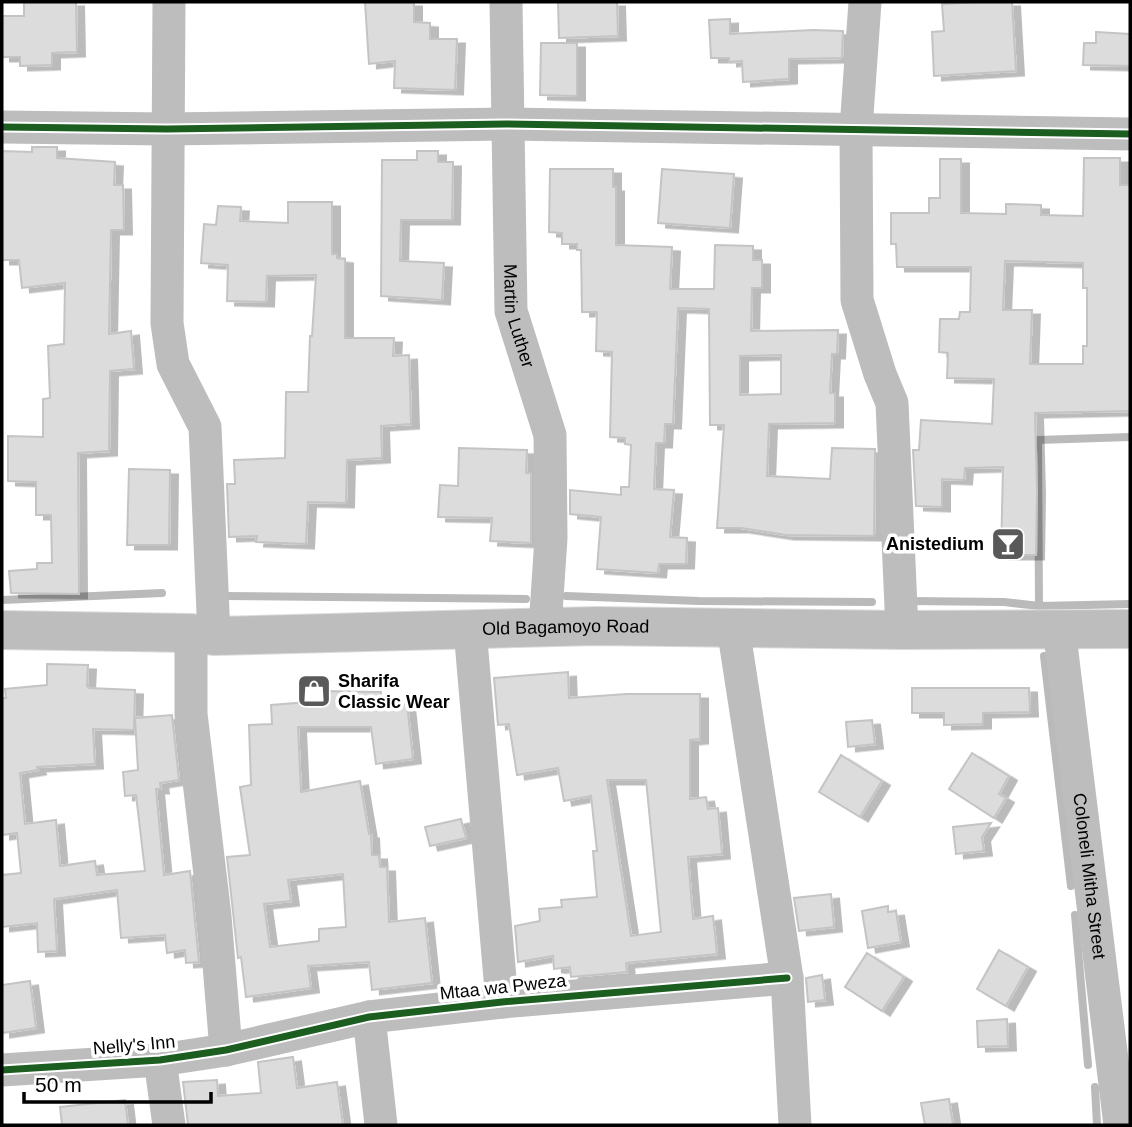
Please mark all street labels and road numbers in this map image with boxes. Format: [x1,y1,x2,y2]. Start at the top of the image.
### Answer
street label: Martin Luther [500,264,538,370]
street label: Old Bagamoyo Road [482,616,649,639]
street label: Coloneli Mitha Street [1069,792,1110,960]
street label: Mtaa wa Pweza [439,970,568,1004]
street label: Nelly's Inn [92,1031,176,1059]

